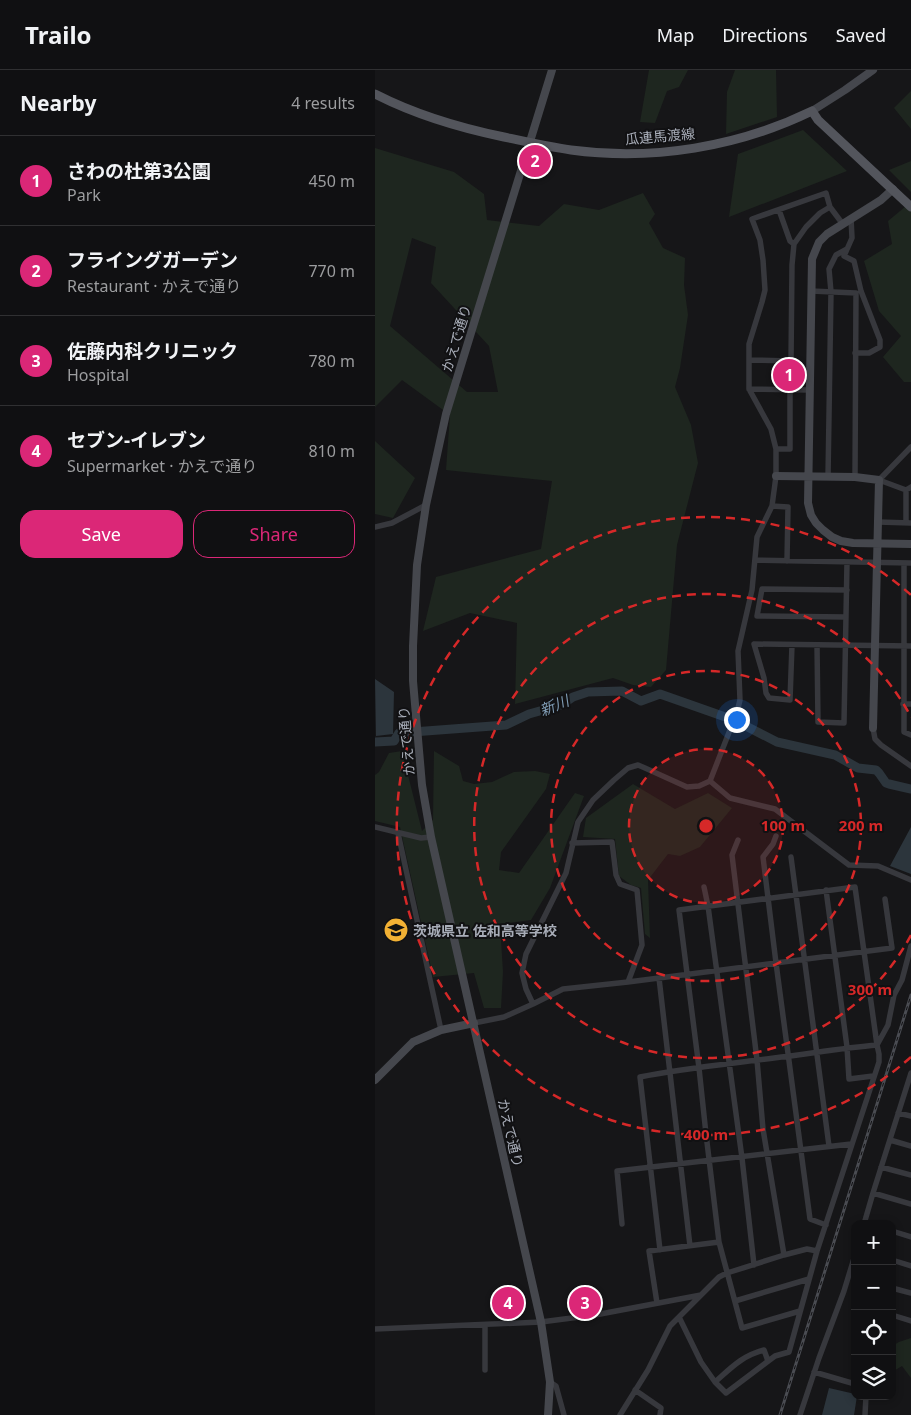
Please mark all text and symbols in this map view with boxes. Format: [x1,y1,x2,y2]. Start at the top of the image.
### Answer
text: Trailo [25,18,92,51]
text: Map [657,23,694,47]
text: Directions [722,23,808,47]
text: Saved [836,23,886,47]
text: Nearby [20,89,96,117]
text: 4 results [291,92,355,114]
street label: 瓜連馬渡線 [624,123,696,149]
pin: 2 [519,142,551,180]
text: さわの杜第3公園 [67,158,211,184]
text: 1 [31,170,41,192]
text: 450 m [308,170,355,192]
text: Park [67,184,101,206]
text: フライングガーデン [67,247,238,273]
text: 2 [31,260,41,282]
text: 770 m [308,260,355,282]
text: Restaurant · かえで通り [67,275,241,297]
street label: かえで通り [437,302,475,374]
text: 佐藤内科クリニック [67,338,238,364]
text: 3 [31,350,41,372]
text: 780 m [308,350,355,372]
pin: 1 [773,356,805,394]
text: Hospital [67,364,129,386]
text: セブン-イレブン [67,427,206,453]
text: 4 [31,440,41,462]
text: 810 m [308,440,355,462]
text: Supermarket · かえで通り [67,455,257,477]
button: Save [20,510,183,558]
button: Share [193,510,355,558]
water label: 新川 [536,689,574,720]
street label: かえで通り [394,706,418,776]
your location [724,707,750,733]
text: 100 m [761,815,805,835]
text: 200 m [839,815,883,835]
centre of rings [697,817,715,835]
school or university icon: 茨城県立 佐和高等学校 [383,917,409,943]
place label: 茨城県立 佐和高等学校 [413,921,557,940]
text: 300 m [848,979,892,999]
street label: かえで通り [494,1097,528,1169]
text: 400 m [684,1124,728,1144]
map controls [851,1220,896,1400]
button: + [851,1220,896,1265]
button: − [851,1265,896,1310]
pin: 4 [492,1284,524,1322]
pin: 3 [569,1284,601,1322]
button: locate [851,1310,896,1355]
button: layers [851,1355,896,1400]

